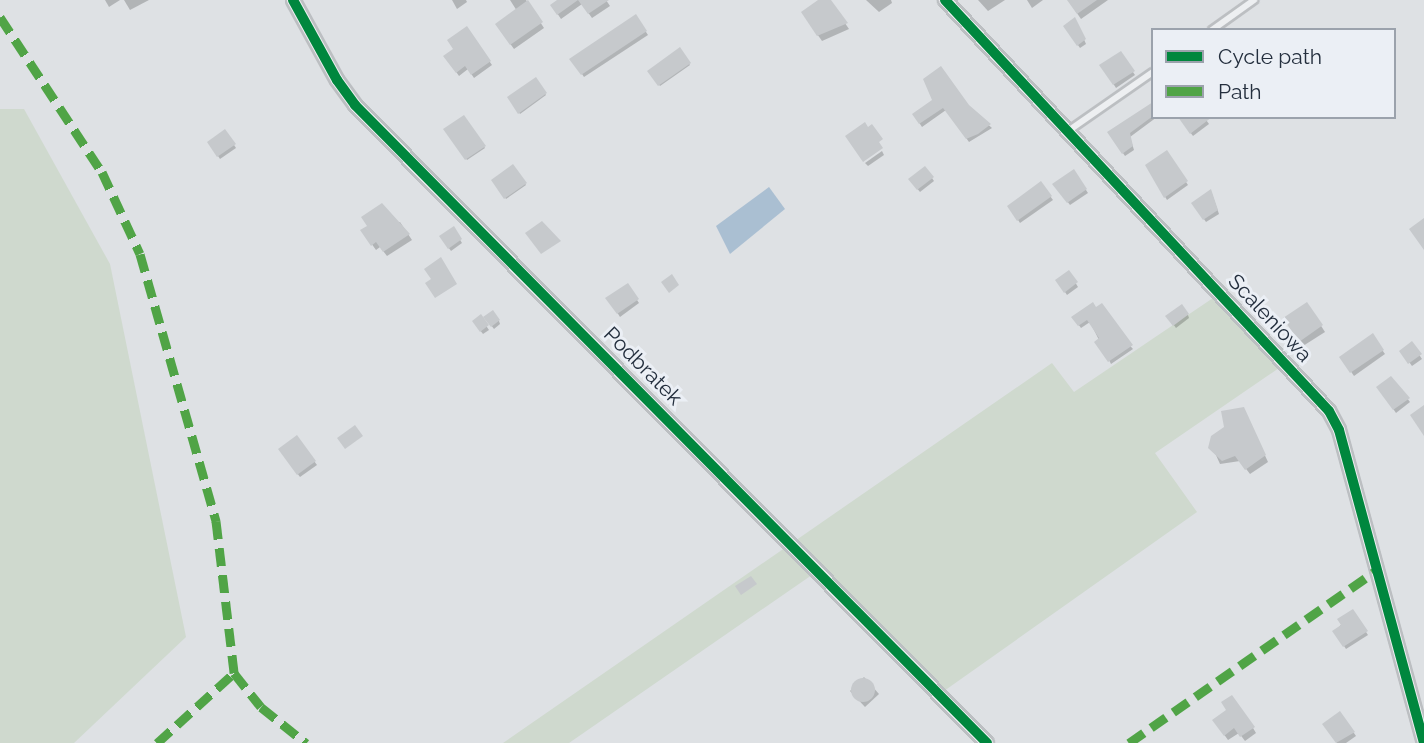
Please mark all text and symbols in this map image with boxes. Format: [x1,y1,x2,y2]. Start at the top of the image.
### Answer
legend [1151,28,1396,119]
text: Cycle path [1218,44,1322,69]
text: Path [1218,79,1262,104]
street label: Scaleniowa [1223,269,1317,367]
street label: Podbratek [599,322,687,410]

